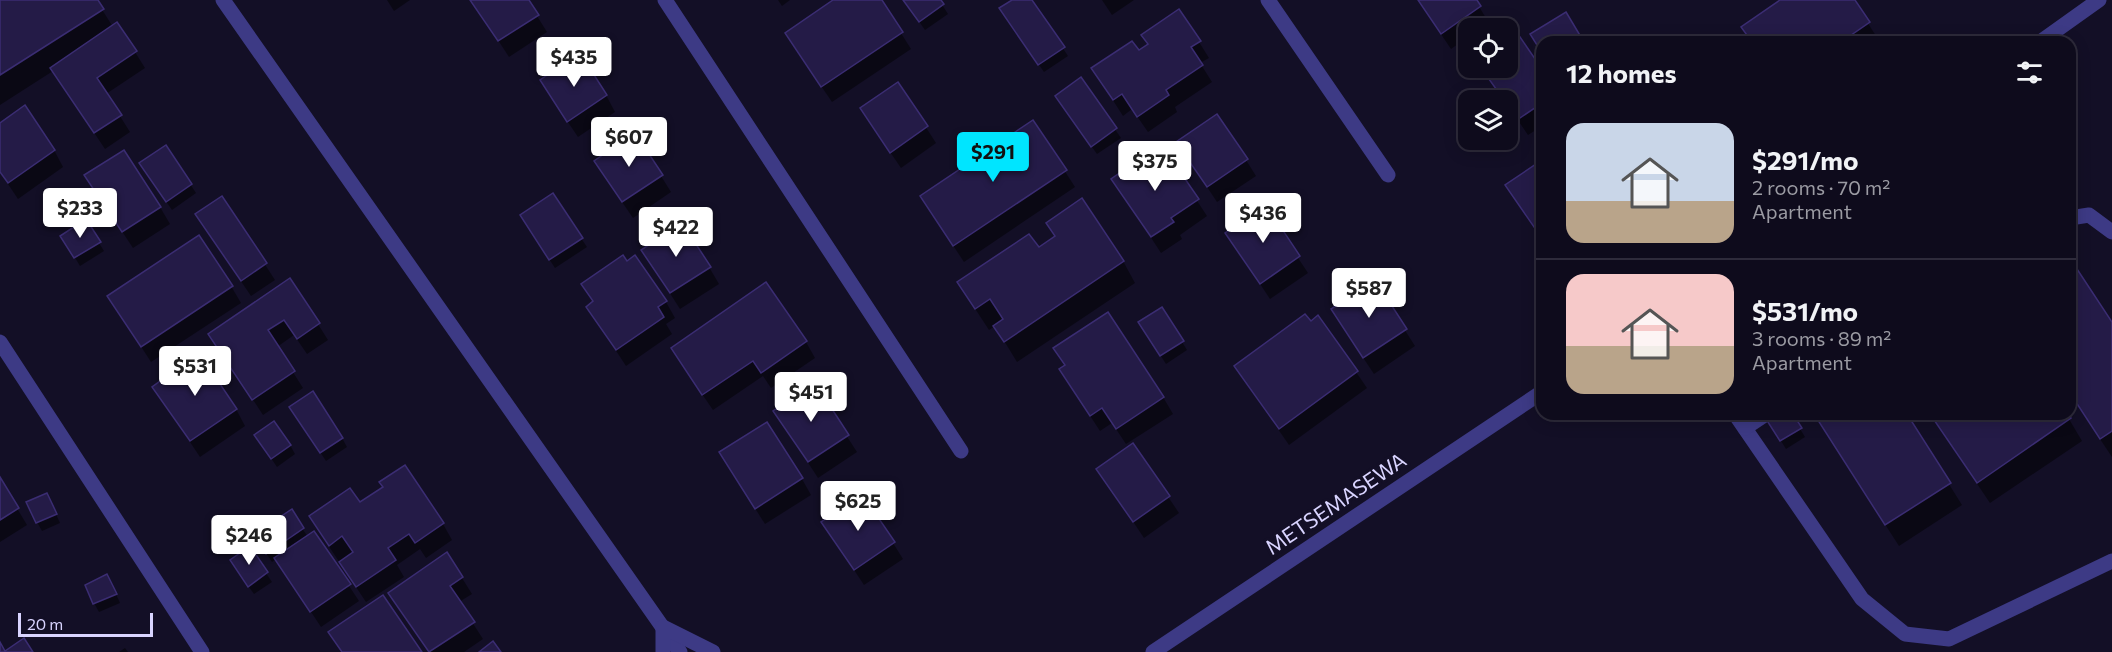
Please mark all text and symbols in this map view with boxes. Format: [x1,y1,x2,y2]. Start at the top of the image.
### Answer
map controls [1458,18,1518,150]
button: locate [1458,18,1518,78]
pin: $435 [538,37,610,88]
text: $435 [550,44,598,68]
icon: filters [2013,56,2046,89]
text: 12 homes [1566,57,1677,88]
button: layers [1458,90,1518,150]
pin: $607 [593,117,665,168]
text: $607 [605,124,653,148]
pin: $291 [957,132,1029,183]
text: $291 [971,139,1015,163]
pin: $375 [1119,141,1191,192]
text: $291/mo [1752,144,1859,175]
icon: home [1614,147,1686,219]
text: $375 [1132,148,1178,172]
text: 2 rooms · 70 m² [1752,175,1890,199]
pin: $233 [44,188,116,239]
pin: $436 [1227,193,1299,244]
text: $233 [57,195,103,219]
text: Apartment [1752,199,1852,223]
text: $436 [1239,200,1287,224]
pin: $422 [640,207,712,258]
text: $422 [653,214,699,238]
pin: $587 [1333,268,1405,319]
text: $587 [1346,275,1392,299]
text: $531/mo [1752,295,1858,326]
icon: home [1614,298,1686,370]
text: 3 rooms · 89 m² [1752,326,1891,350]
pin: $531 [159,346,231,397]
text: Apartment [1752,350,1852,374]
text: $531 [173,353,217,377]
pin: $451 [775,372,847,423]
text: $451 [789,379,833,403]
street label: METSEMASEWA [1260,446,1410,559]
pin: $625 [822,481,894,532]
text: $625 [835,488,881,512]
pin: $246 [213,515,285,566]
text: $246 [225,522,273,546]
scale bar [18,610,153,638]
text: 20 m [27,614,63,633]

